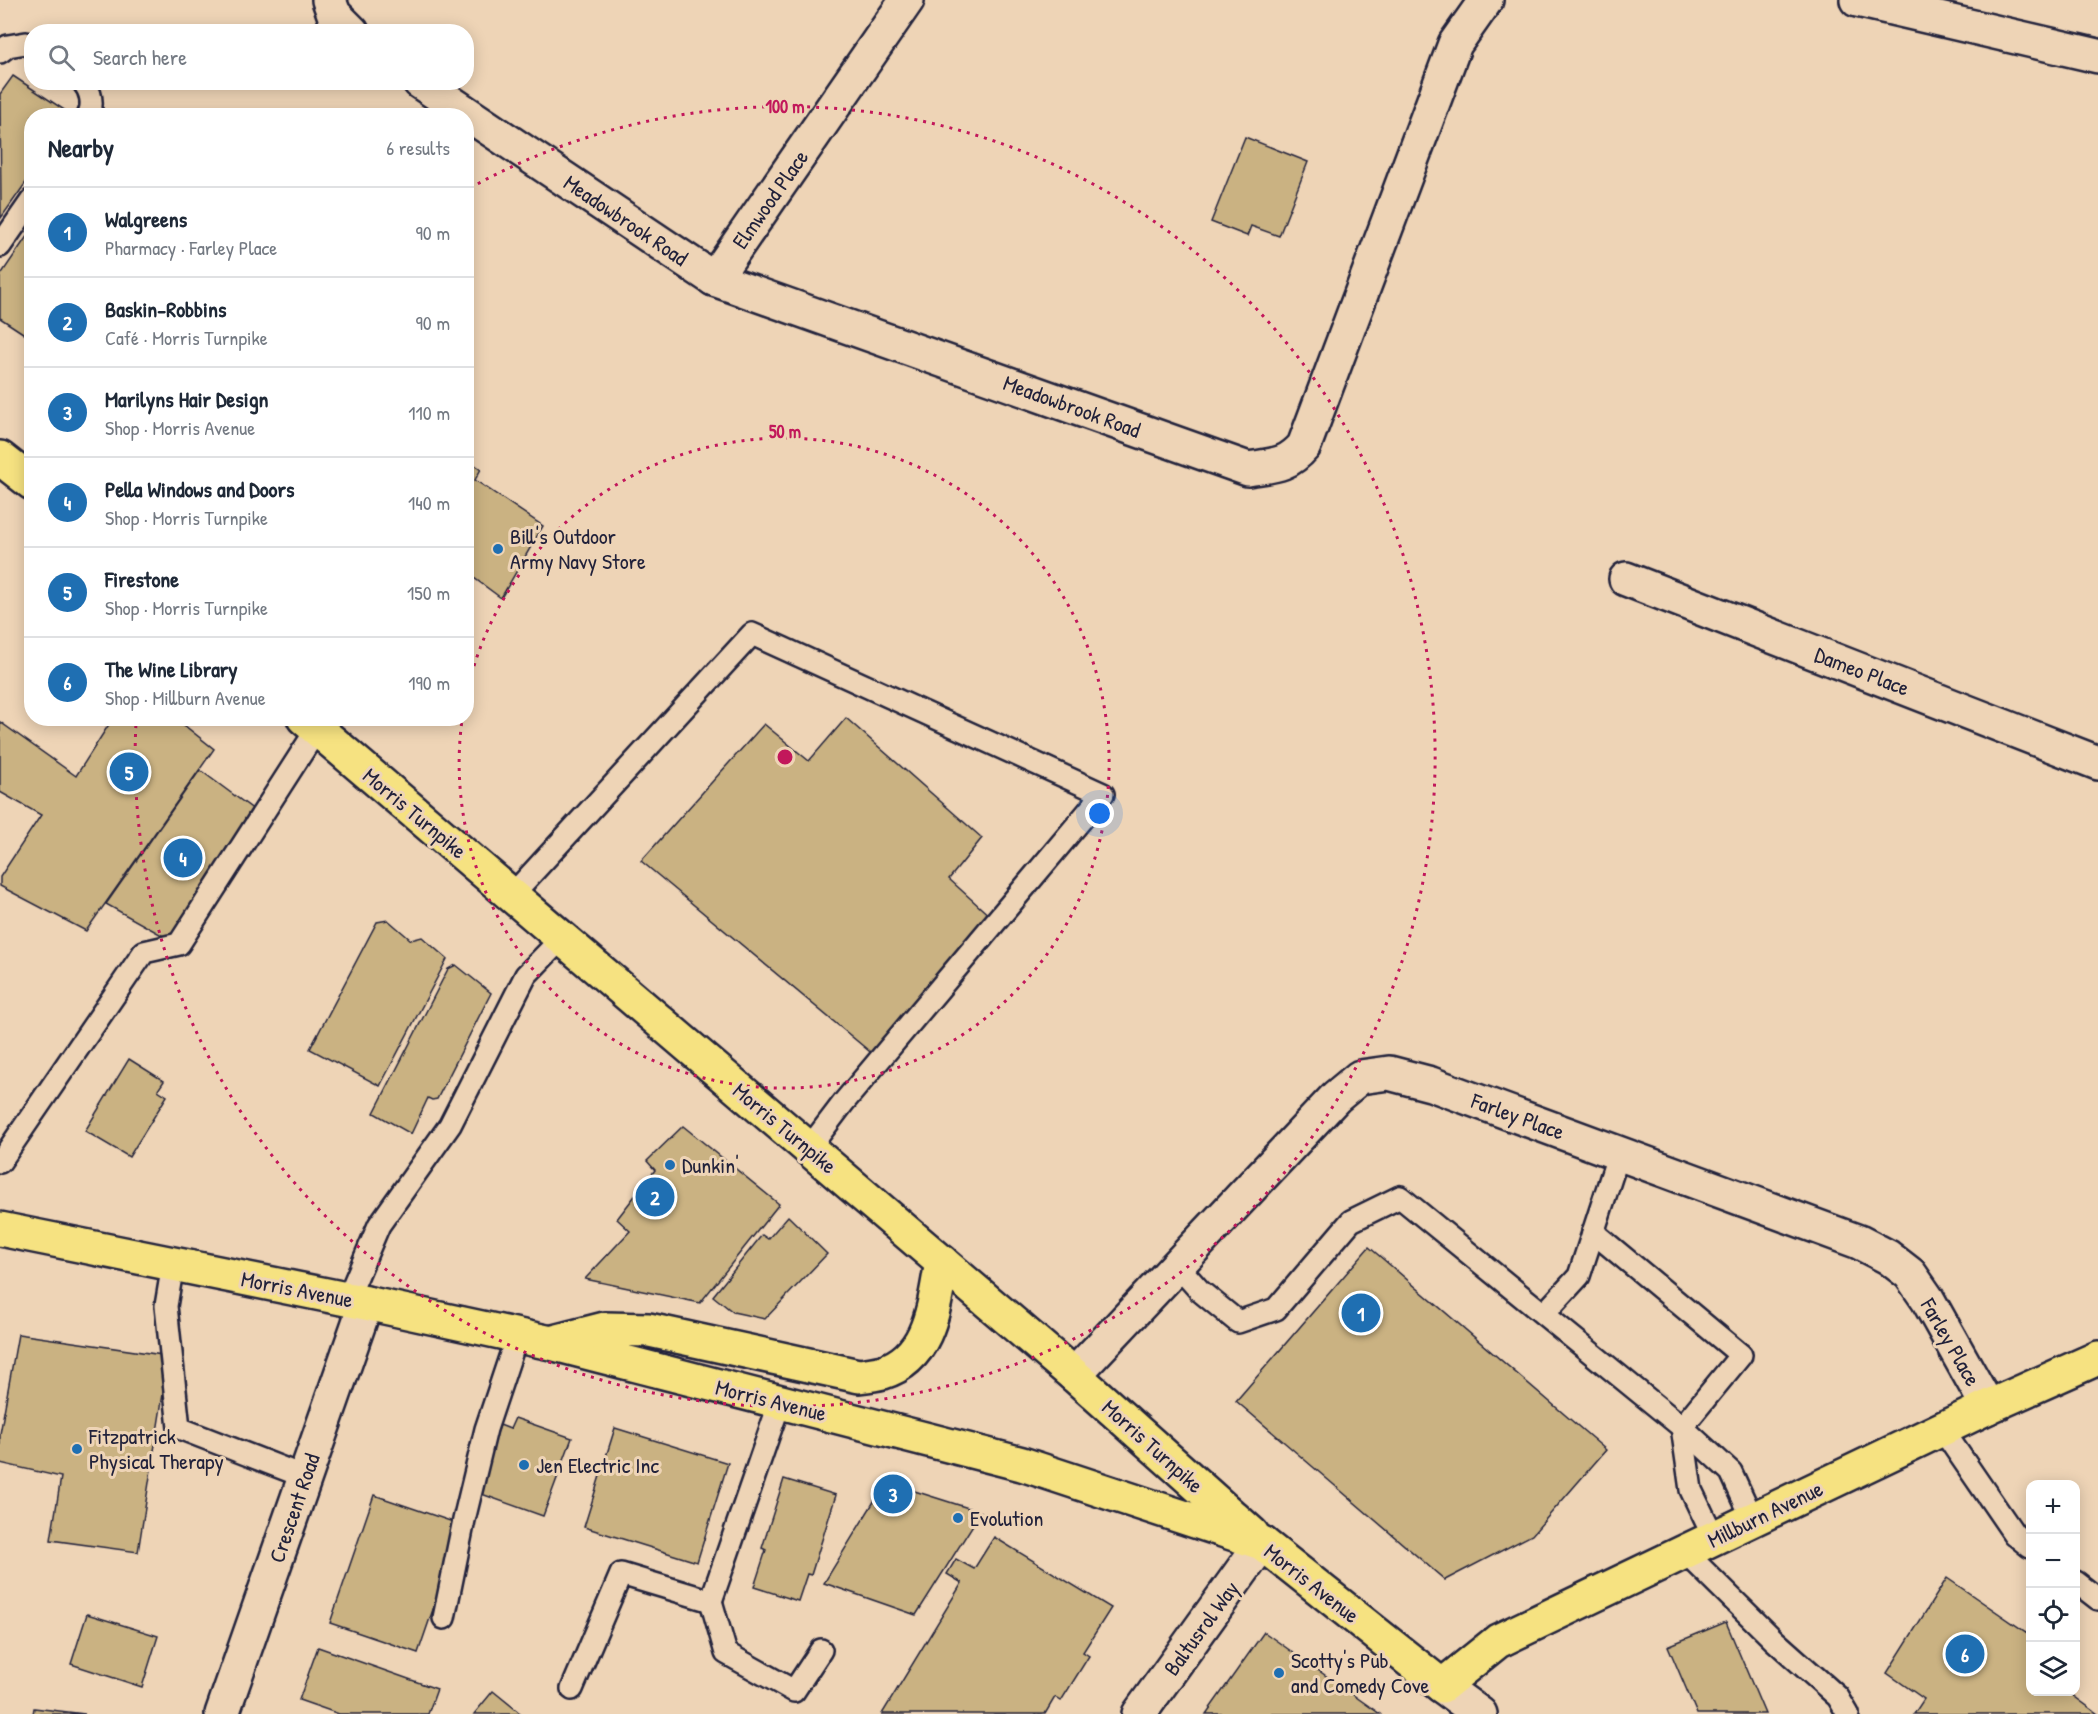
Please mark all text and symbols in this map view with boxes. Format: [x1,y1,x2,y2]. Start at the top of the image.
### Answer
search box [24,24,474,90]
icon: search [45,41,78,74]
text: Search here [93,42,187,72]
text: 100 m [765,94,805,119]
text: Nearby [48,130,114,165]
text: 6 results [386,134,450,161]
street label: Elmwood Place [725,143,815,254]
street label: Meadowbrook Road [558,167,694,273]
text: Walgreens [105,204,187,234]
text: 1 [64,219,71,246]
text: 90 m [416,219,450,246]
text: Pharmacy · Farley Place [105,234,277,261]
text: Baskin-Robbins [105,294,226,324]
text: 2 [63,309,72,336]
text: 90 m [416,309,450,336]
text: Café · Morris Turnpike [105,324,268,351]
street label: Meadowbrook Road [999,367,1145,445]
text: Marilyns Hair Design [105,384,268,414]
text: 3 [63,399,72,426]
text: 110 m [408,399,450,426]
text: Shop · Morris Avenue [105,414,255,441]
text: 50 m [769,419,801,444]
text: Pella Windows and Doors [105,474,294,504]
text: 4 [64,489,71,516]
text: 140 m [408,489,450,516]
text: Shop · Morris Turnpike [105,504,268,531]
place label: Bill's Outdoor Army Navy Store [510,521,646,576]
marker: Bill's Outdoor Army Navy Store [491,542,505,556]
text: Firestone [105,564,179,594]
text: 5 [63,579,72,606]
text: 150 m [407,579,450,606]
text: Shop · Morris Turnpike [105,594,268,621]
street label: Dameo Place [1810,639,1914,703]
text: The Wine Library [105,654,238,684]
text: 6 [64,669,71,696]
text: 190 m [408,669,450,696]
text: Shop · Millburn Avenue [105,684,266,711]
centre of rings [775,747,795,767]
pin: 5 [110,750,148,794]
street label: Morris Turnpike [357,761,474,865]
your location [1085,799,1114,828]
pin: 4 [164,836,202,880]
street label: Morris Turnpike [727,1076,844,1180]
street label: Farley Place [1467,1085,1569,1147]
place label: Dunkin' [682,1150,739,1180]
marker: Dunkin' [663,1158,677,1172]
pin: 2 [636,1174,674,1220]
street label: Morris Avenue [239,1263,356,1315]
pin: 1 [1342,1290,1380,1336]
street label: Farley Place [1913,1292,1988,1392]
street label: Morris Avenue [712,1372,830,1428]
street label: Morris Turnpike [1096,1392,1210,1500]
place label: Fitzpatrick Physical Therapy [88,1421,224,1476]
marker: Fitzpatrick Physical Therapy [70,1442,84,1456]
street label: Crescent Road [261,1449,327,1567]
place label: Jen Electric Inc [536,1450,659,1480]
marker: Jen Electric Inc [517,1458,531,1472]
pin: 3 [874,1472,912,1516]
street label: Millburn Avenue [1702,1473,1828,1555]
map controls [2026,1480,2080,1696]
button: + [2026,1480,2080,1534]
place label: Evolution [970,1503,1043,1533]
marker: Evolution [951,1511,965,1525]
button: − [2026,1534,2080,1588]
street label: Morris Avenue [1258,1536,1366,1630]
street label: Baltusrol Way [1156,1575,1246,1681]
button: locate [2026,1588,2080,1642]
pin: 6 [1946,1632,1984,1676]
button: layers [2026,1642,2080,1696]
place label: Scotty's Pub and Comedy Cove [1291,1645,1430,1700]
marker: Scotty's Pub and Comedy Cove [1272,1666,1286,1680]

